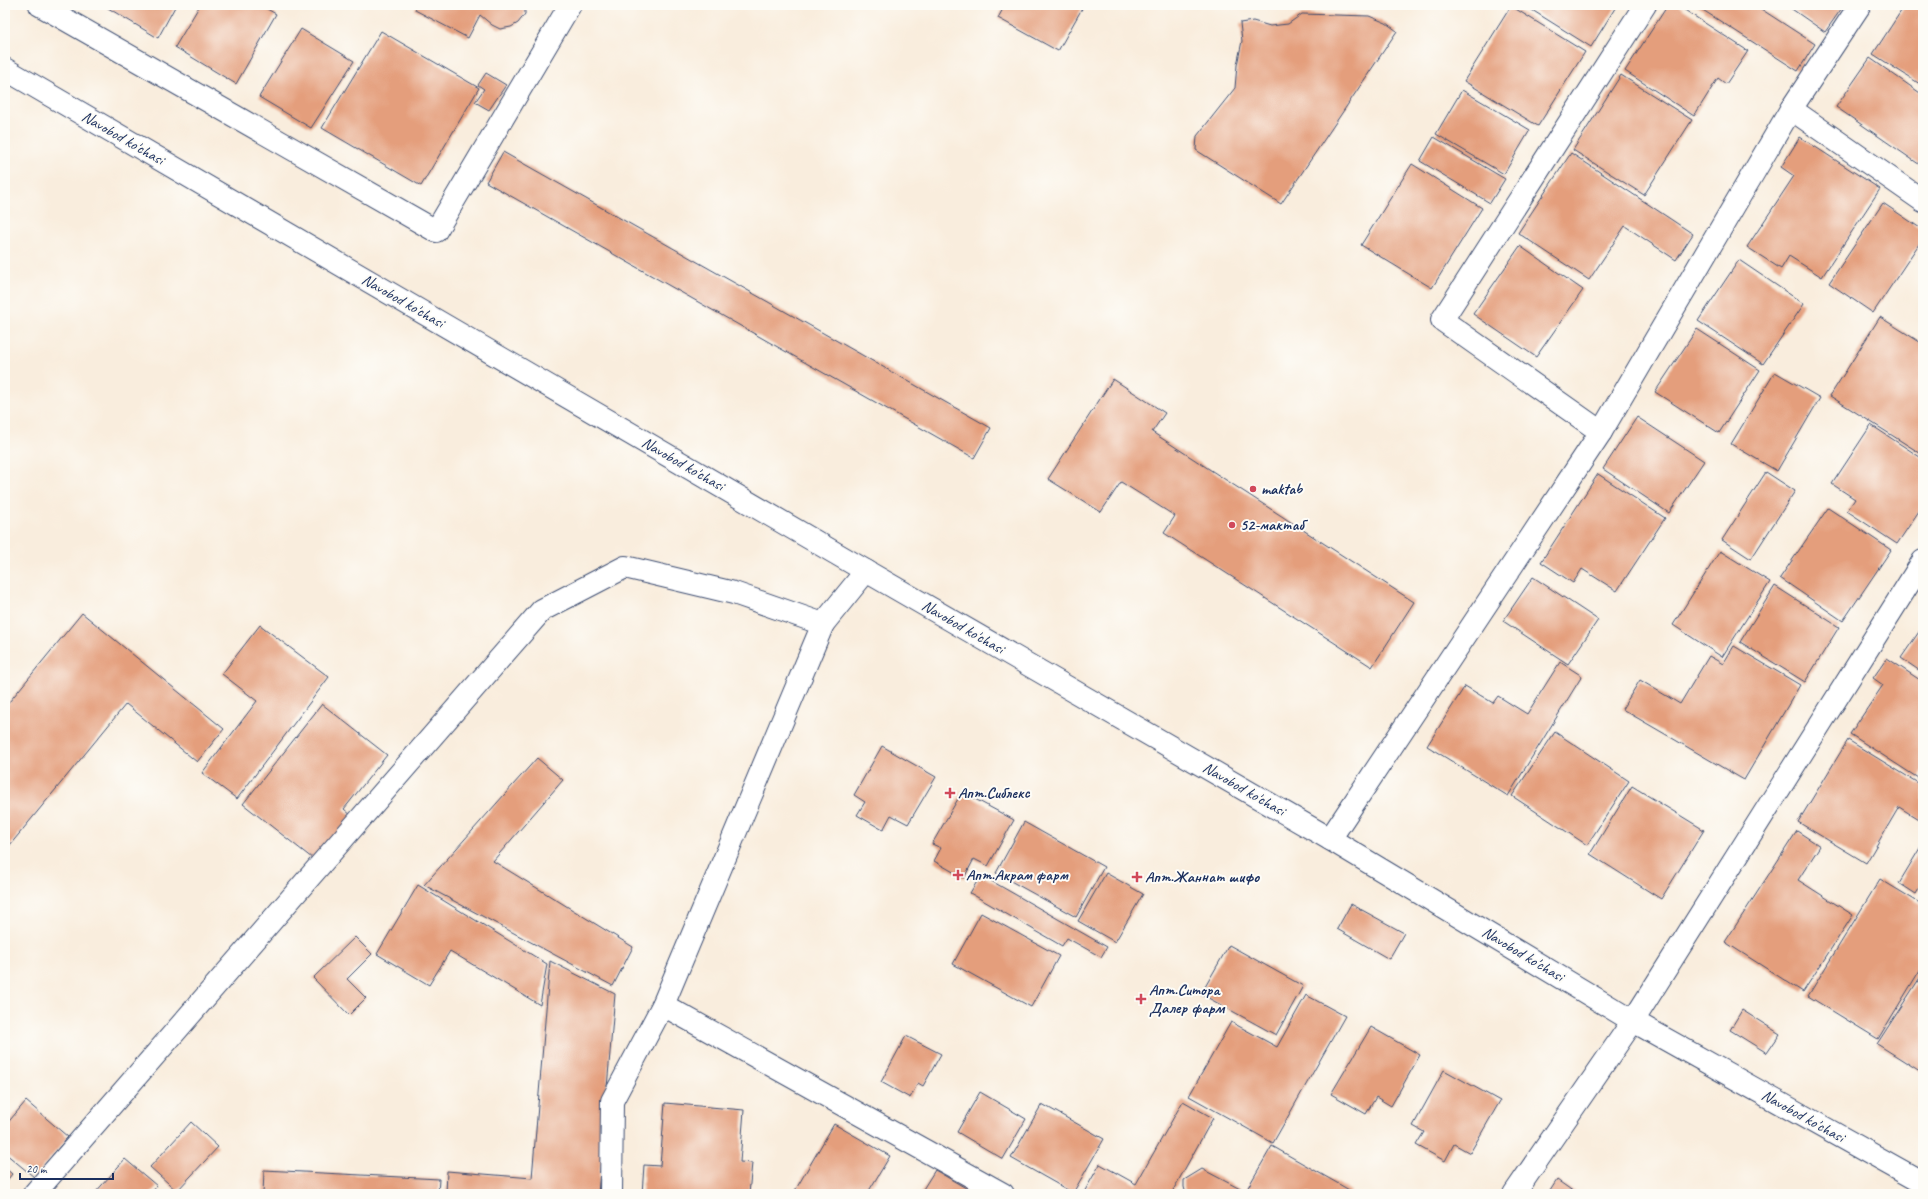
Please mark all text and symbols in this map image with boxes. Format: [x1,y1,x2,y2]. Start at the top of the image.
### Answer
street label: Navobod ko'chasi [78,106,170,171]
street label: Navobod ko'chasi [358,269,450,334]
street label: Navobod ko'chasi [638,432,730,497]
place label: maktab [1261,479,1304,499]
marker: maktab [1248,484,1258,494]
place label: 52-мактаб [1240,515,1308,535]
marker: 52-мактаб [1227,520,1237,530]
street label: Navobod ko'chasi [918,595,1010,660]
street label: Navobod ko'chasi [1199,757,1291,822]
place label: Апт.Сиблекс [958,783,1031,803]
marker: Апт.Сиблекс [945,788,955,798]
place label: Апт.Акрам фарм [966,865,1069,885]
place label: Апт.Жаннат шифо [1145,867,1260,887]
marker: Апт.Акрам фарм [953,870,963,880]
marker: Апт.Жаннат шифо [1132,872,1142,882]
street label: Navobod ko'chasi [1478,922,1569,987]
place label: Апт.Ситора Далер фарм [1149,980,1226,1018]
marker: Апт.Ситора Далер фарм [1136,994,1146,1004]
street label: Navobod ko'chasi [1758,1085,1850,1148]
scale bar [20,1155,113,1181]
text: 20 m [26,1161,48,1177]

